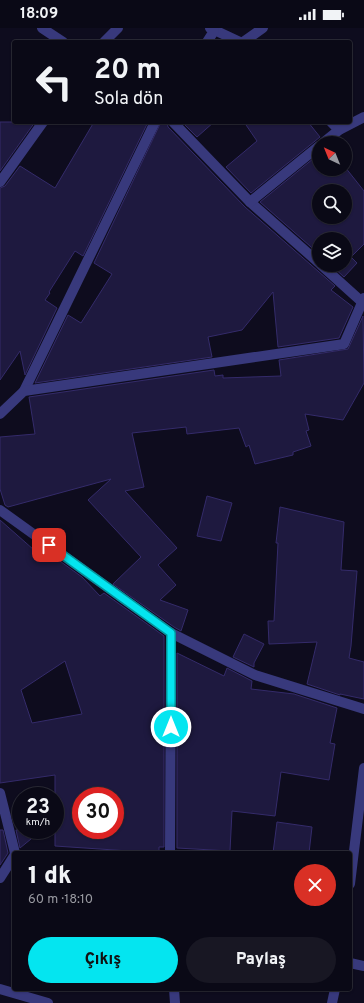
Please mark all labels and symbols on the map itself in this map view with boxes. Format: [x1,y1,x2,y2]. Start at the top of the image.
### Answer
north arrow [312,136,352,176]
pin [32,528,66,562]
position arrow [150,706,192,748]
speed limit sign: 30 [72,787,124,839]

